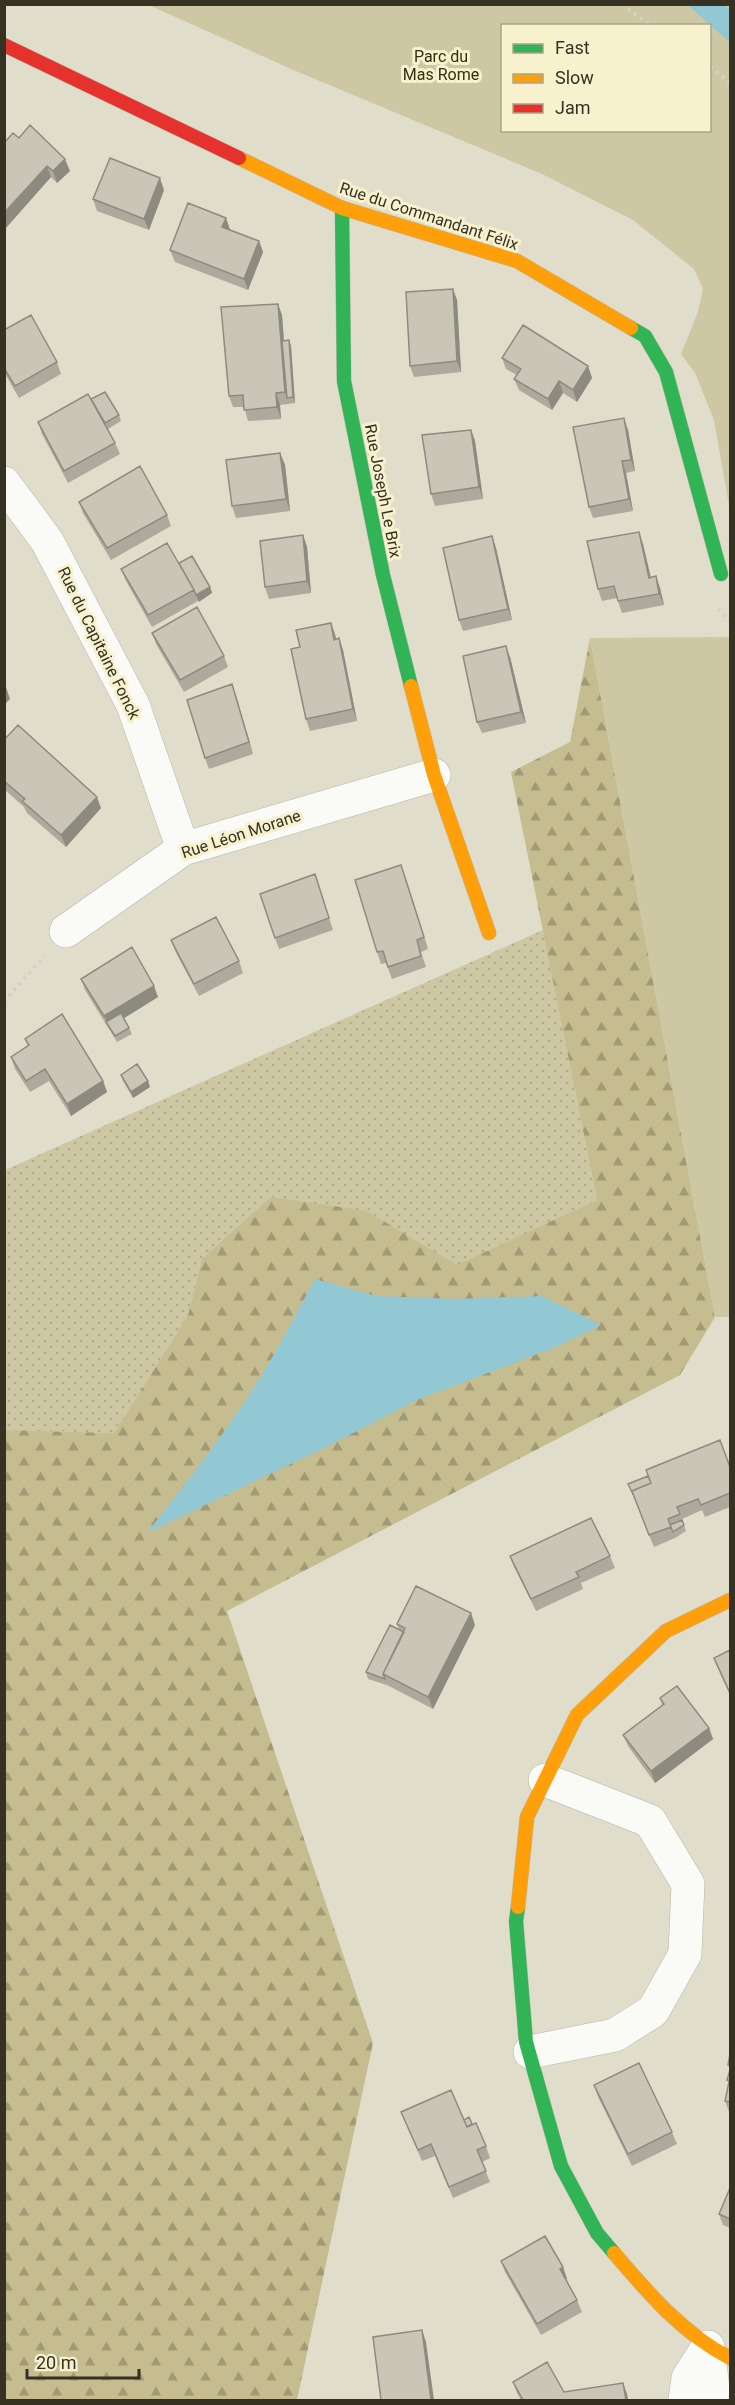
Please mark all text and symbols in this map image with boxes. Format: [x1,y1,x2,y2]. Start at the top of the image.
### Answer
legend [501,24,711,132]
text: Fast [555,37,590,58]
park label: Parc du Mas Rome [403,47,479,84]
text: Slow [555,67,594,88]
text: Jam [555,97,591,118]
street label: Rue du Commandant Félix [337,178,521,254]
street label: Rue Joseph Le Brix [361,422,405,560]
street label: Rue du Capitaine Fonck [54,564,145,723]
street label: Rue Léon Morane [179,806,303,862]
scale bar [27,2342,140,2380]
text: 20 m [36,2352,76,2373]

